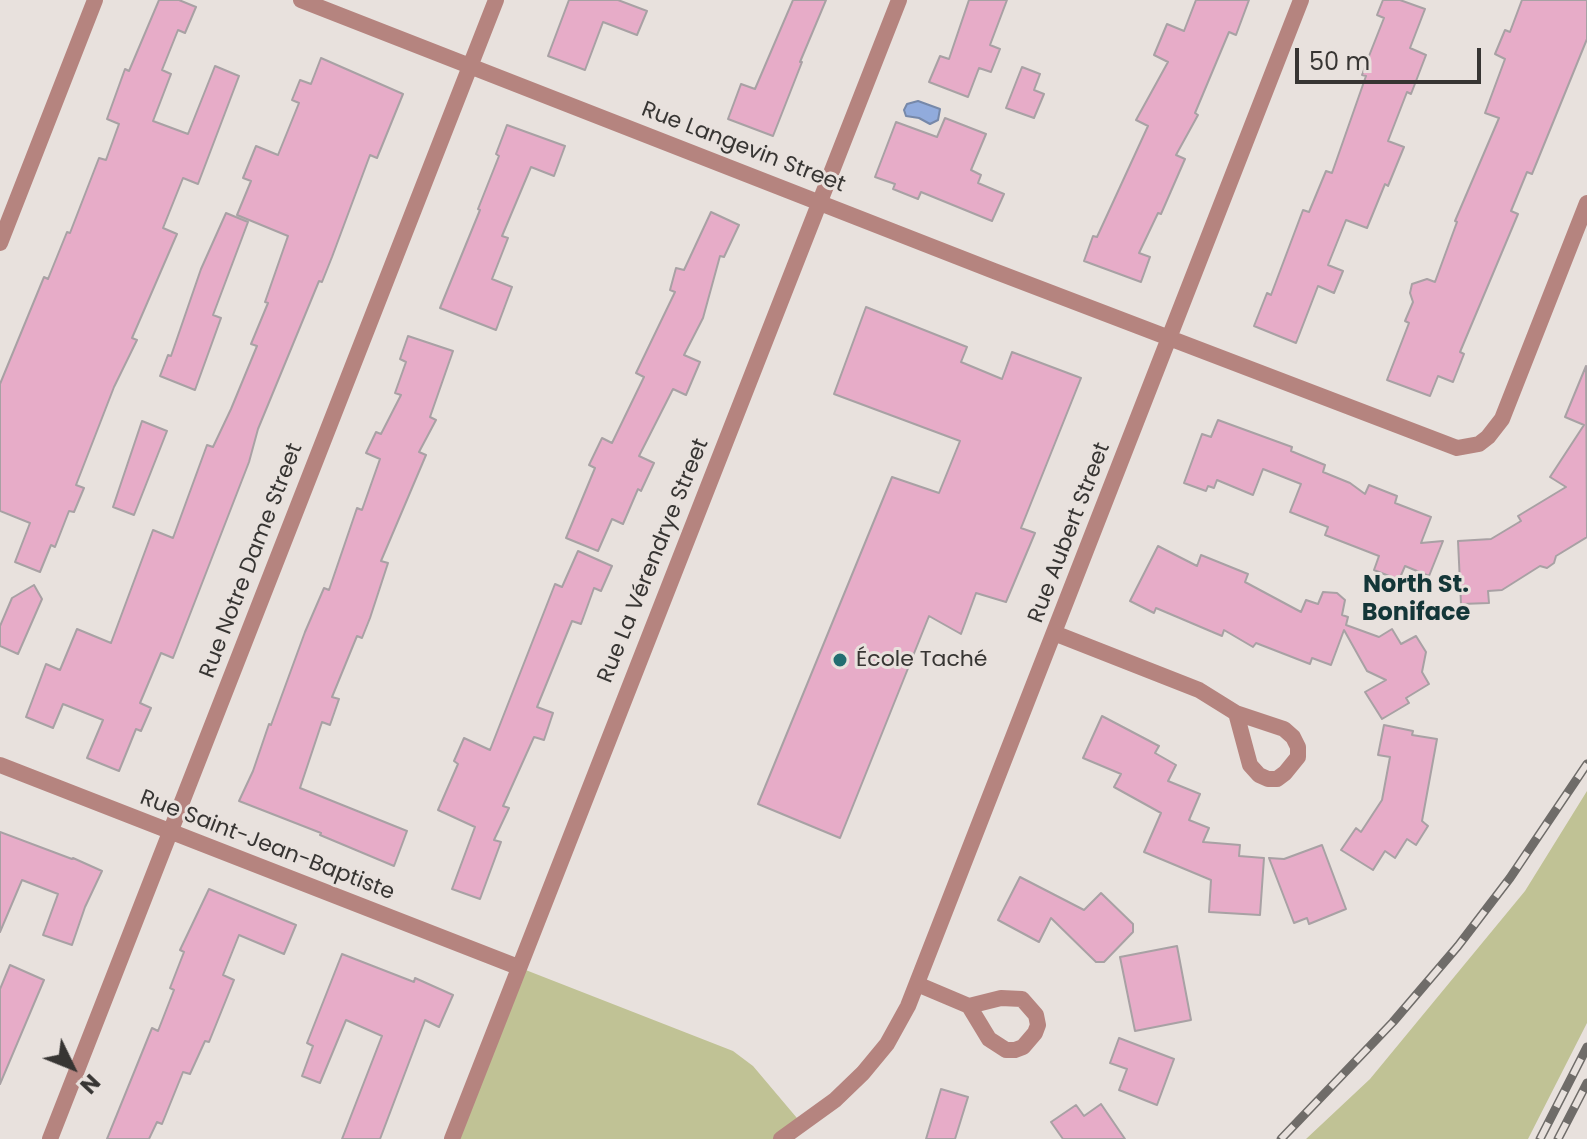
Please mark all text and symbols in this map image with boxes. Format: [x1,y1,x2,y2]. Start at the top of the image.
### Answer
scale bar [1299,32,1485,82]
text: 50 m [1309,45,1370,78]
street label: Rue Langevin Street [637,97,849,199]
street label: Rue La Vérendrye Street [593,435,715,687]
street label: Rue Aubert Street [1023,439,1117,627]
street label: Rue Notre Dame Street [195,440,309,682]
district label: North St. Boniface [1362,572,1470,628]
place label: École Taché [856,647,987,673]
marker: École Taché [831,651,849,669]
street label: Rue Saint-Jean-Baptiste [136,785,398,907]
north arrow [32,1027,112,1107]
text: N [73,1067,107,1100]

